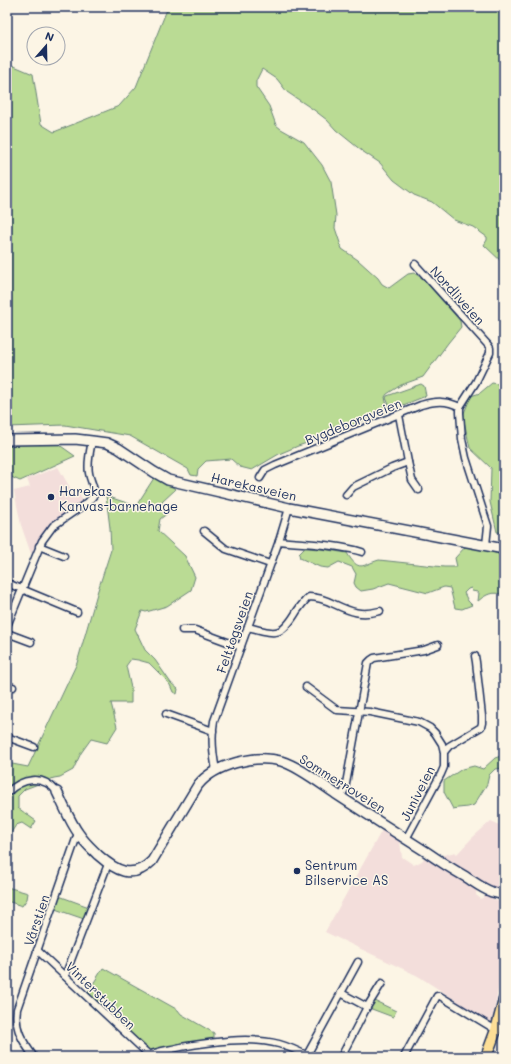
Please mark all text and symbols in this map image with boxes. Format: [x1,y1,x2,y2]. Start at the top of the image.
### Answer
north arrow [26,26,66,66]
text: N [43,28,56,45]
street label: Nordliveien [427,262,489,328]
street label: Bygdeborgveien [302,394,404,448]
street label: Harekasveien [209,468,299,504]
place label: Harekas Kanvas-barnehage [59,482,178,514]
marker: Harekas Kanvas-barnehage [46,492,56,502]
street label: Felttogsveien [212,589,256,675]
street label: Sommerroveien [297,750,389,816]
street label: Juniveien [396,763,438,823]
place label: Sentrum Bilservice AS [305,856,388,888]
marker: Sentrum Bilservice AS [292,866,302,876]
street label: Vårstien [19,892,53,948]
street label: Vinterstubben [62,957,140,1033]

